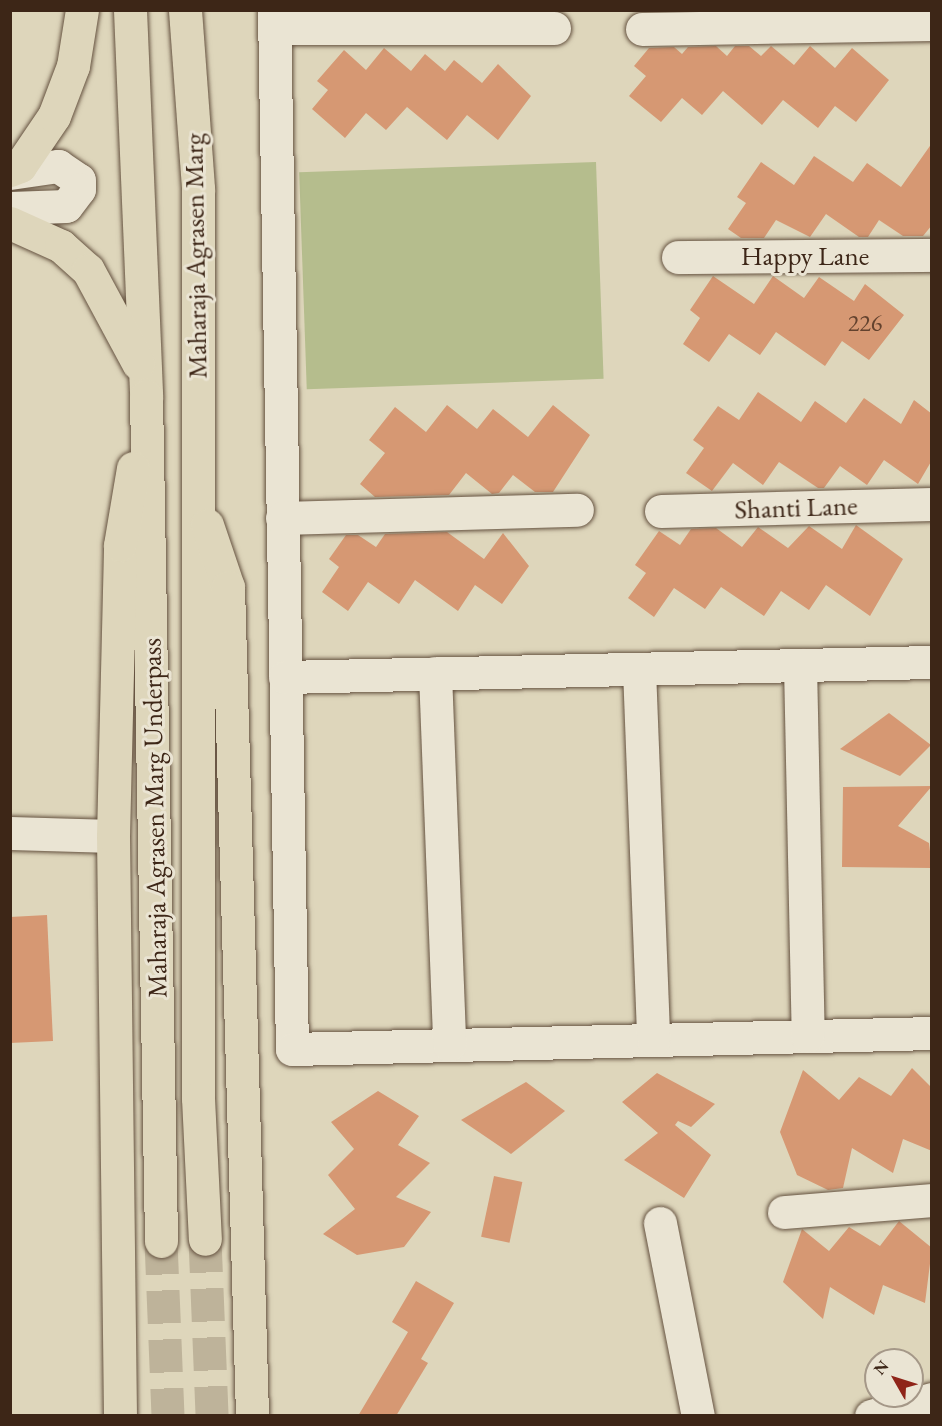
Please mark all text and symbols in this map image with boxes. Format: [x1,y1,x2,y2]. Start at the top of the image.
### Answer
street label: Maharaja Agrasen Marg [177,133,213,379]
street label: Happy Lane [741,240,869,272]
house number: 226 [848,309,882,337]
street label: Shanti Lane [734,489,858,525]
street label: Maharaja Agrasen Marg Underpass [135,638,173,998]
north arrow [864,1348,924,1408]
text: N [869,1356,893,1379]

